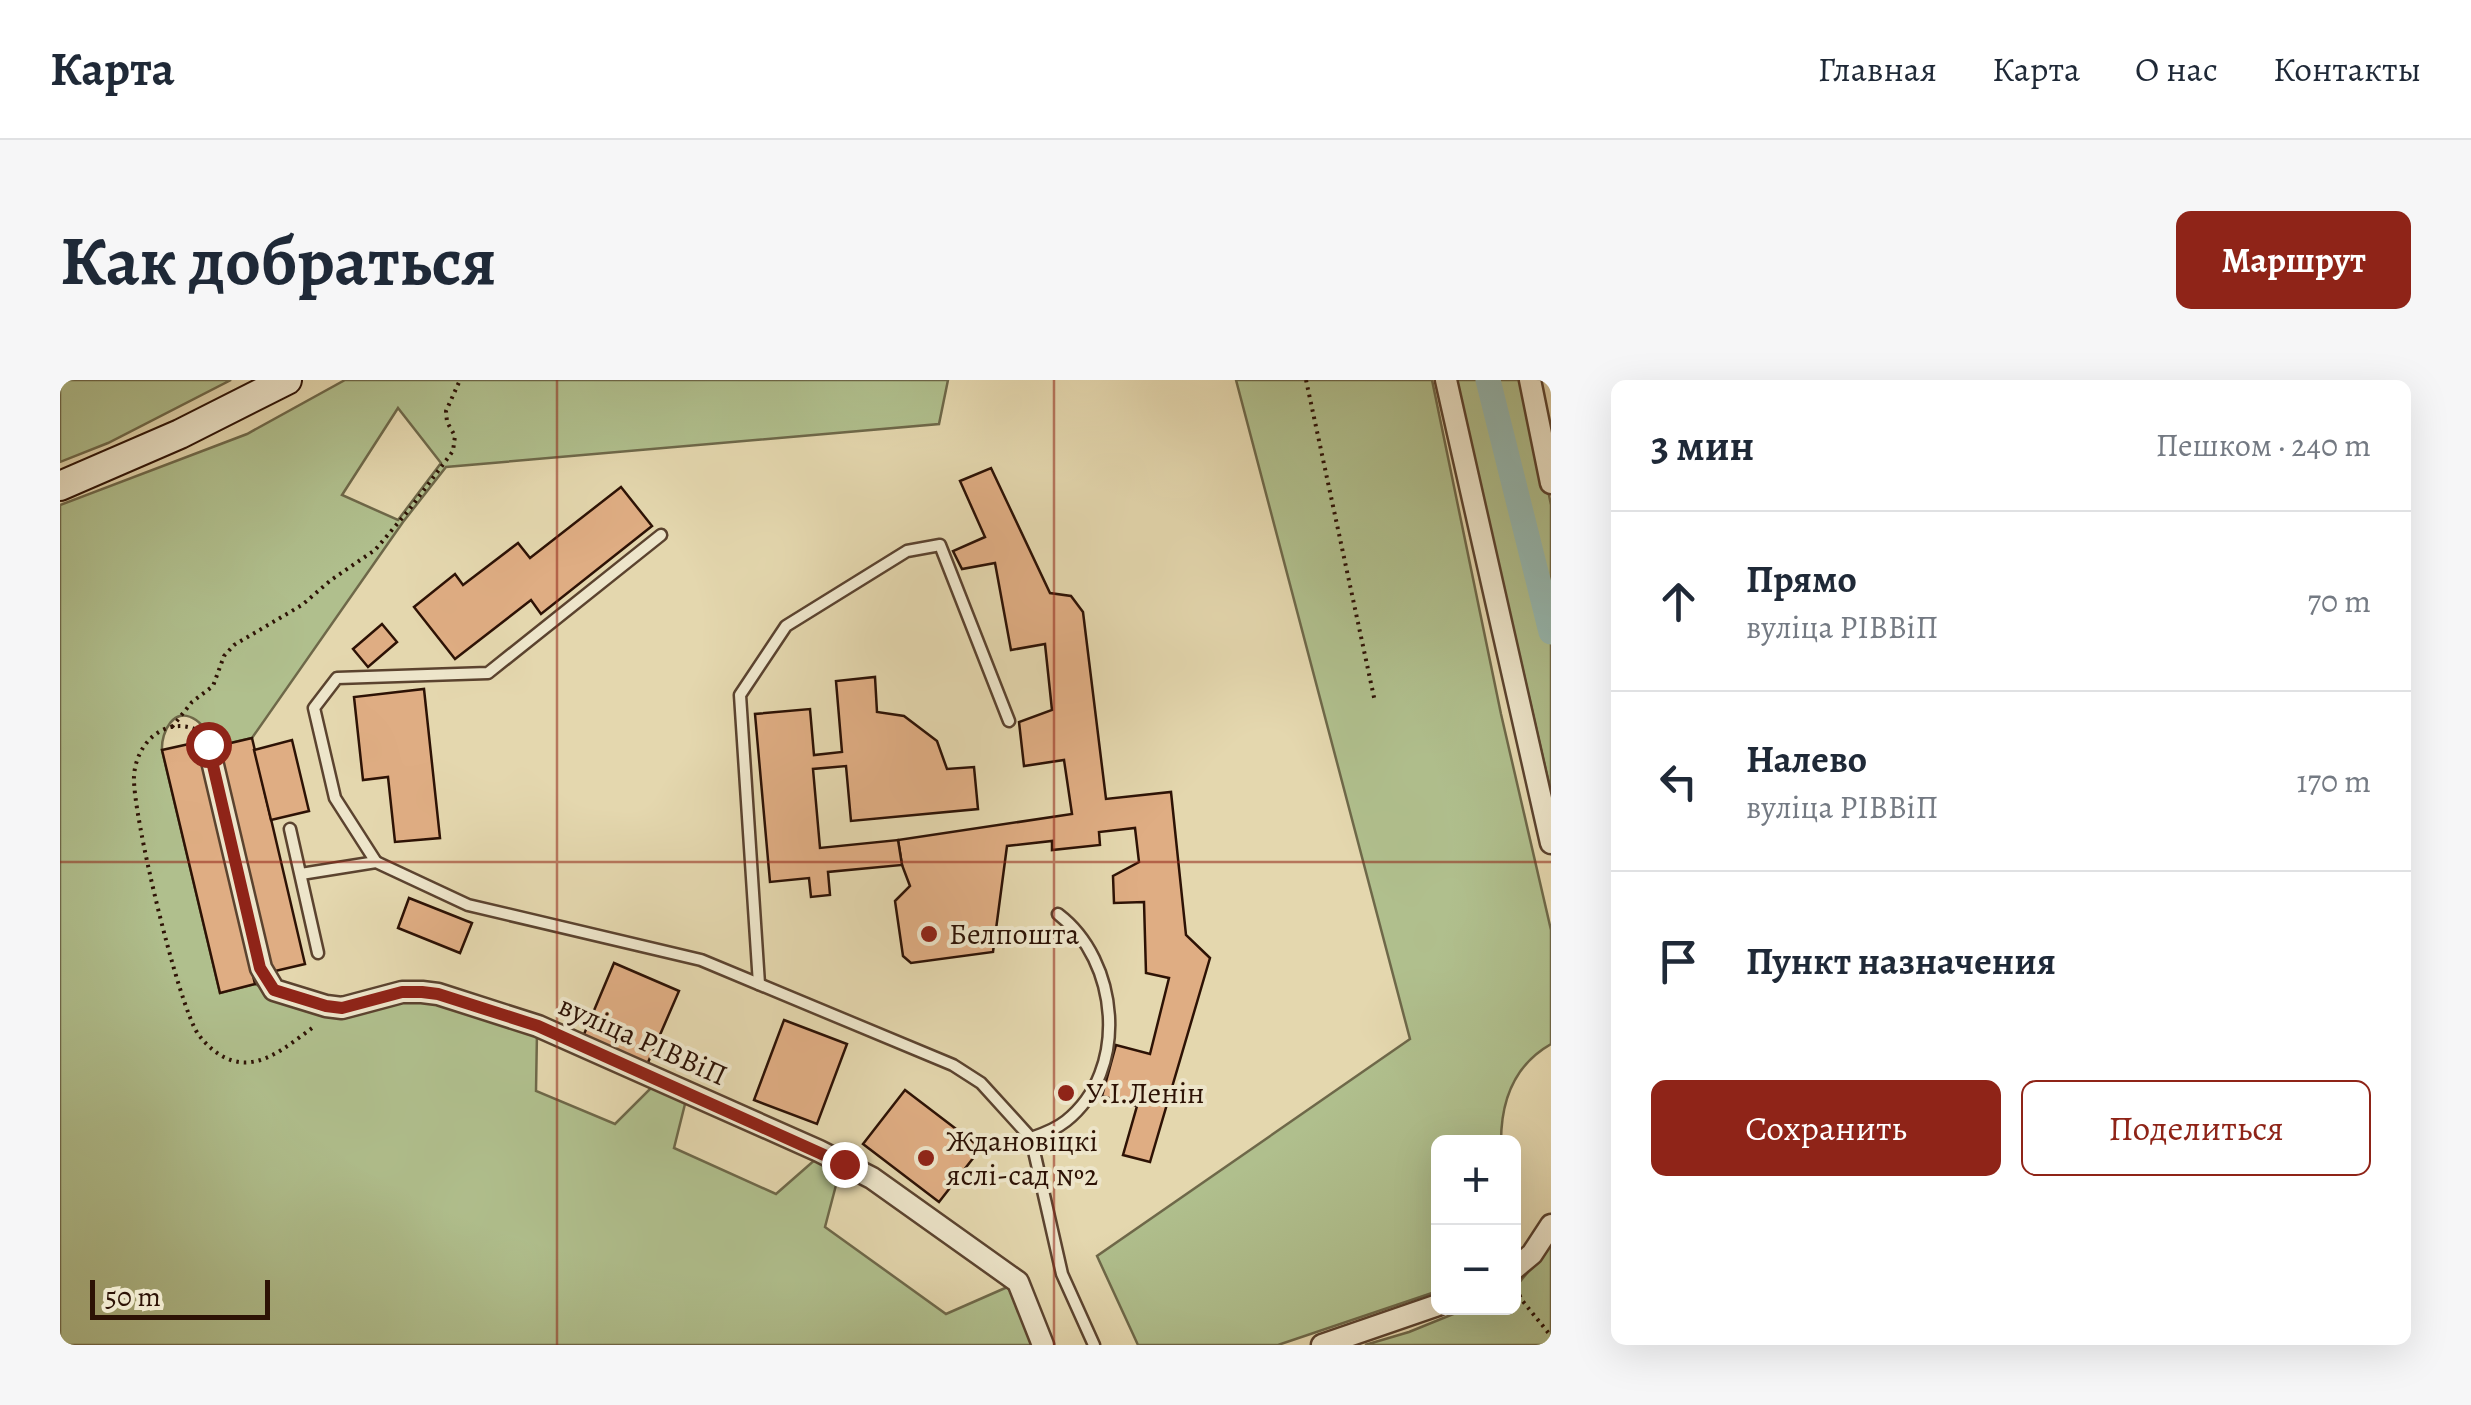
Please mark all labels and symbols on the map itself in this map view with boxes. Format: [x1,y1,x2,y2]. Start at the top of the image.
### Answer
route start [186,722,232,768]
place label: Белпошта [949,914,1080,954]
marker: Белпошта [918,923,940,945]
street label: вуліца РІВВіП [553,985,733,1095]
place label: У.І.Ленін [1086,1073,1205,1113]
marker: У.І.Ленін [1055,1082,1077,1104]
place label: Ждановіцкі яслі-сад №2 [946,1121,1098,1195]
route end [822,1142,868,1188]
marker: Ждановіцкі яслі-сад №2 [915,1147,937,1169]
scale bar [90,1275,270,1320]

